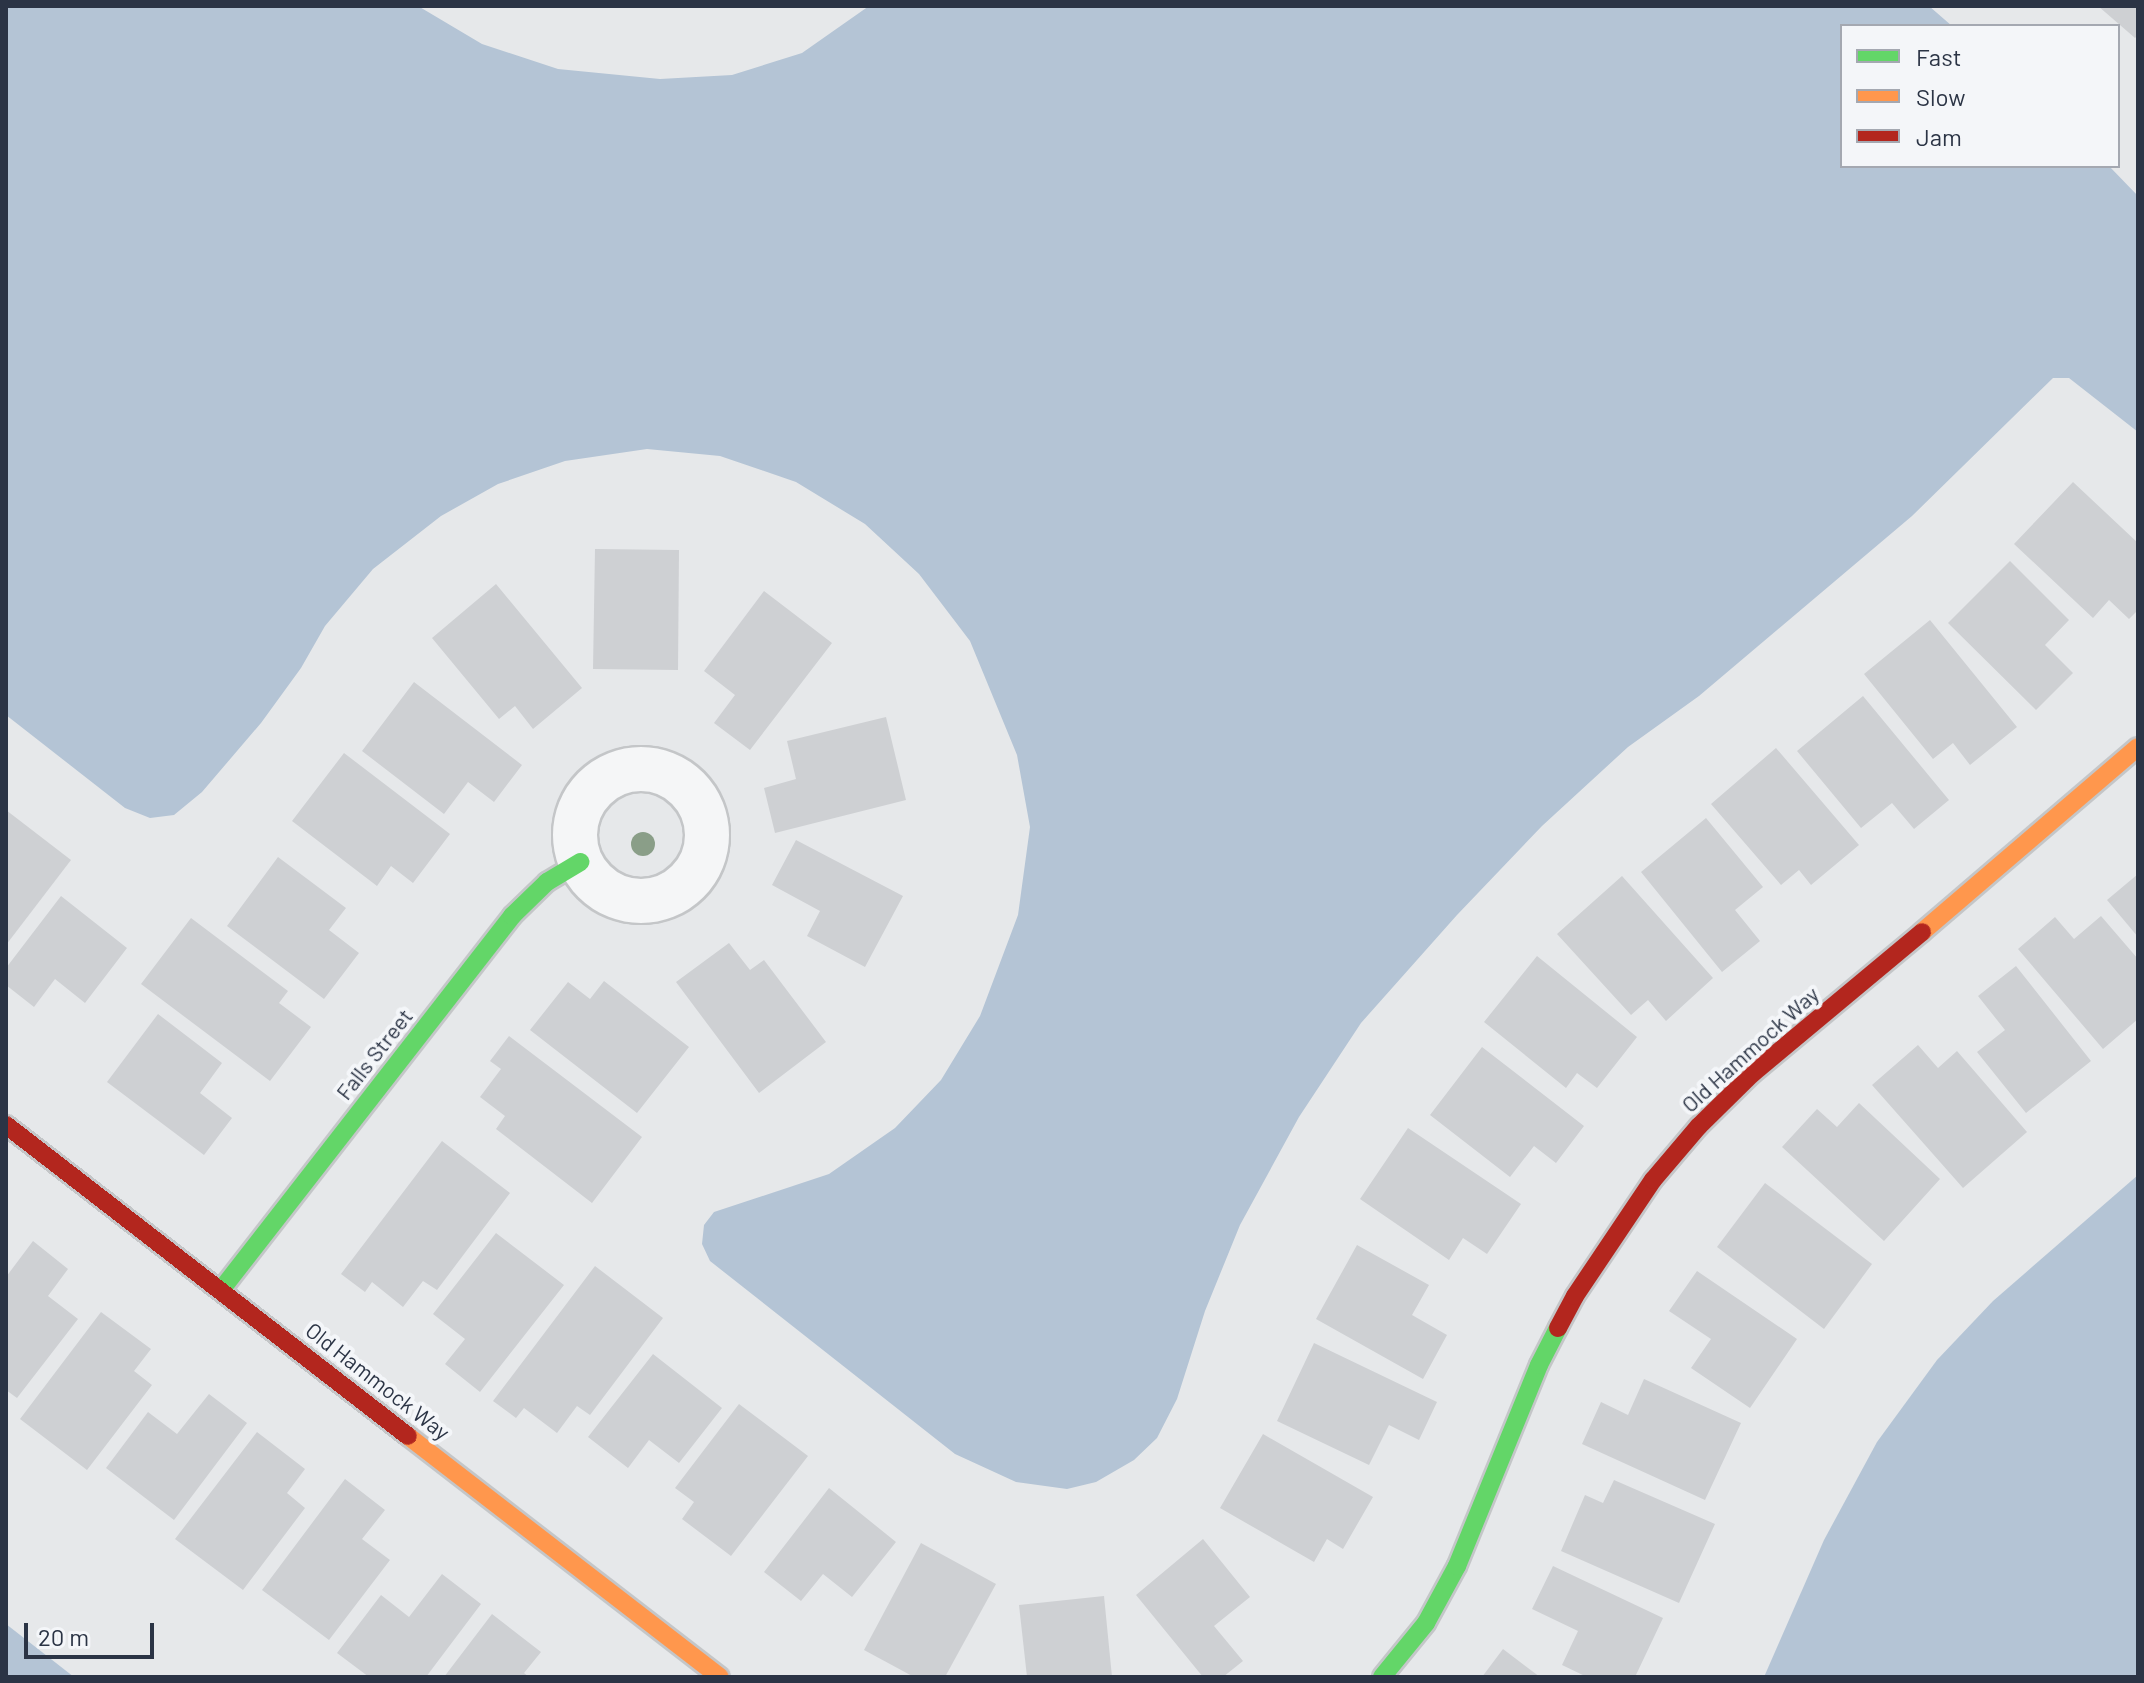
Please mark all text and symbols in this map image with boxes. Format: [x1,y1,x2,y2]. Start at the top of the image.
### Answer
legend [1840,24,2120,168]
text: Fast [1916,42,1961,71]
text: Slow [1916,82,1965,111]
text: Jam [1916,122,1962,151]
street label: Old Hammock Way [1676,981,1824,1117]
street label: Falls Street [330,1003,418,1105]
street label: Old Hammock Way [301,1317,455,1445]
scale bar [28,1607,158,1657]
text: 20 m [38,1622,89,1651]

